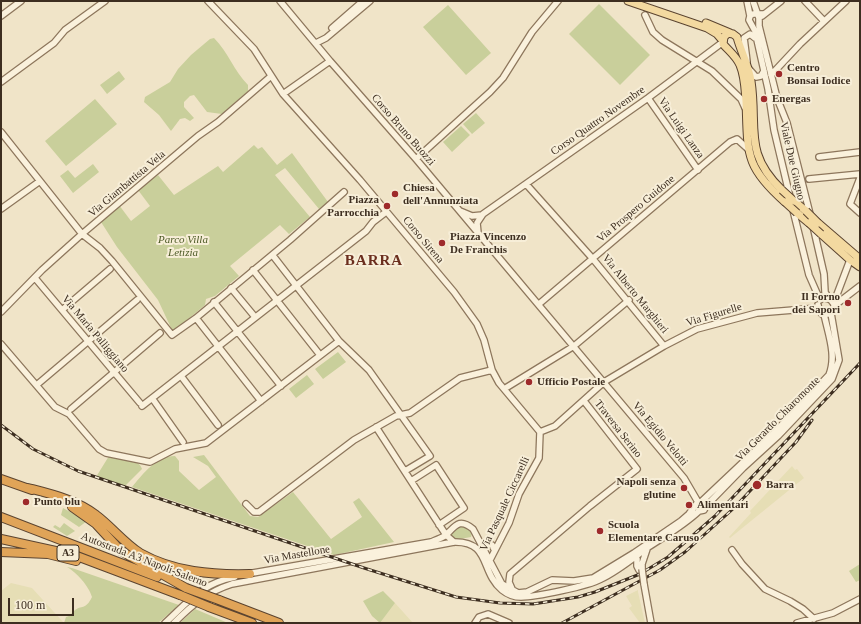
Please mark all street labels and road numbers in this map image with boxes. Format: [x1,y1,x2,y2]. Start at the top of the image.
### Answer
street label: Corso Quattro Novembre [548,84,648,158]
street label: Corso Bruno Buozzi [368,92,438,168]
street label: Via Luigi Lanza [655,95,707,161]
street label: Viale Due Giugno [777,121,807,201]
street label: Via Giambattista Vela [86,148,168,220]
street label: Via Prospero Guidone [594,173,678,245]
street label: Corso Sirena [400,214,446,266]
street label: Via Alberto Marghieri [599,252,671,336]
street label: Via Maria Palliggiano [59,293,131,375]
street label: Via Figurelle [684,300,744,330]
street label: Via Gerardo Chiaromonte [733,374,823,464]
street label: Traversa Serino [591,398,645,460]
street label: Via Egidio Velotti [629,399,691,469]
street label: Via Pasquale Ciccarelli [477,455,533,553]
street label: Autostrada A3 Napoli-Salerno [79,530,209,590]
street label: Via Mastellone [263,543,331,567]
road number: A3 [57,545,79,561]

